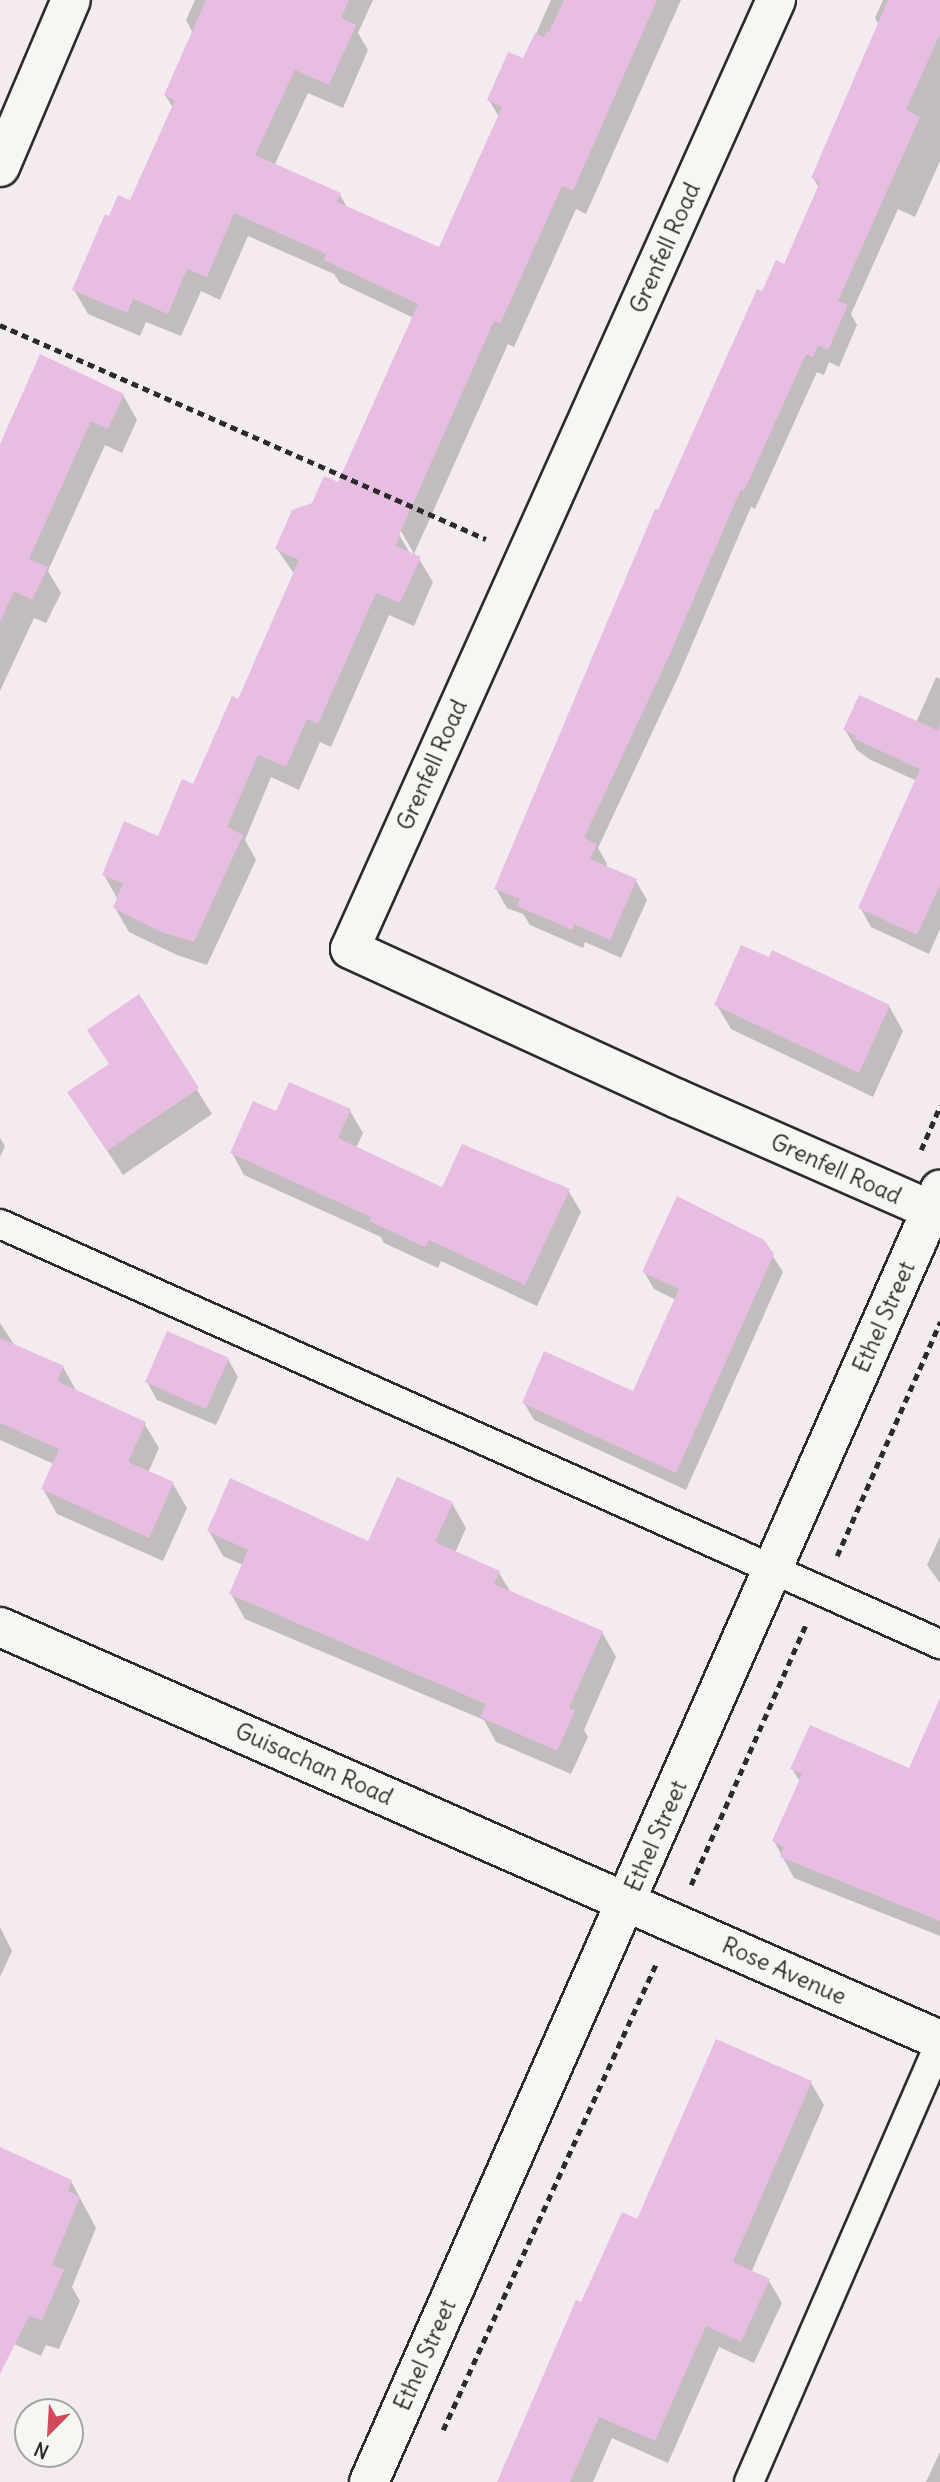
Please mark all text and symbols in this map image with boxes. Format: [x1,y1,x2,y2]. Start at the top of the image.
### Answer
street label: Grenfell Road [624,178,706,318]
street label: Grenfell Road [391,695,473,835]
street label: Grenfell Road [766,1128,906,1210]
street label: Ethel Street [847,1257,921,1377]
street label: Guisachan Road [231,1717,397,1811]
street label: Ethel Street [619,1776,693,1896]
street label: Rose Avenue [718,1931,850,2011]
street label: Ethel Street [388,2295,462,2415]
north arrow [14,2398,84,2468]
text: N [30,2437,52,2464]

